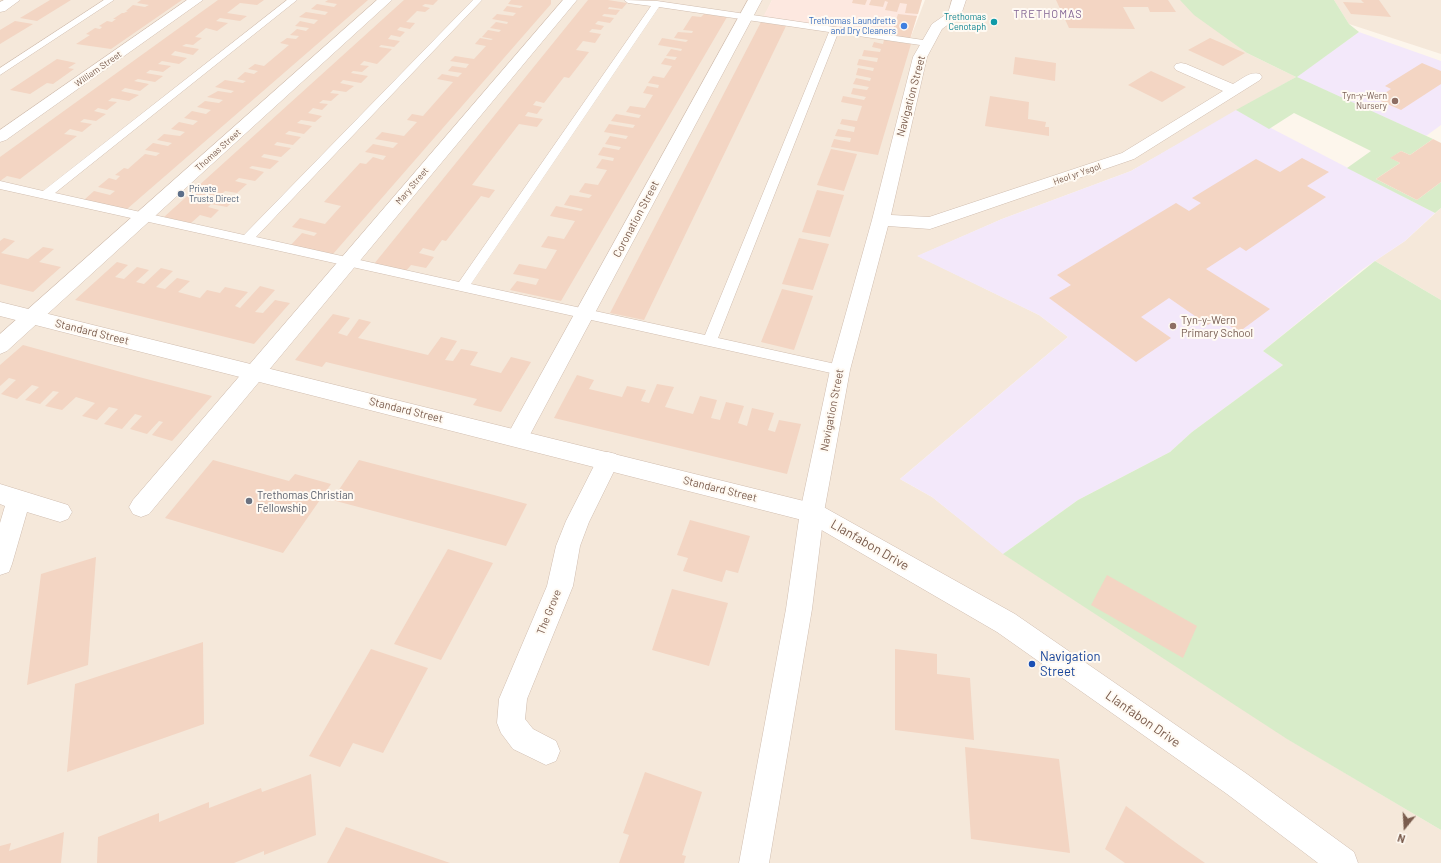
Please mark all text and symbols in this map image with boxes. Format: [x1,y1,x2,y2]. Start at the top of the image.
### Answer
district label: TRETHOMAS [1013,7,1083,21]
place label: Trethomas Cenotaph [944,12,986,33]
place label: Trethomas Laundrette and Dry Cleaners [809,16,896,37]
marker: Trethomas Cenotaph [989,17,999,27]
marker: Trethomas Laundrette and Dry Cleaners [899,21,909,31]
street label: William Street [72,49,124,89]
street label: Navigation Street [894,54,928,138]
place label: Tyn-y-Wern Nursery [1342,91,1387,112]
marker: Tyn-y-Wern Nursery [1390,96,1400,106]
street label: Thomas Street [193,127,243,173]
street label: Heol yr Ysgol [1052,161,1102,187]
street label: Mary Street [393,165,431,207]
street label: Coronation Street [610,178,662,260]
place label: Private Trusts Direct [189,184,239,205]
marker: Private Trusts Direct [176,189,186,199]
place label: Tyn-y-Wern Primary School [1181,313,1253,339]
street label: Standard Street [54,316,130,348]
marker: Tyn-y-Wern Primary School [1168,321,1178,331]
street label: Navigation Street [818,368,846,452]
street label: Standard Street [368,394,444,426]
street label: Standard Street [682,473,758,505]
place label: Trethomas Christian Fellowship [257,488,354,514]
marker: Trethomas Christian Fellowship [244,496,254,506]
street label: Llanfabon Drive [828,516,912,574]
street label: The Grove [534,587,564,637]
place label: Navigation Street [1040,649,1101,680]
marker: Navigation Street [1027,659,1037,669]
street label: Llanfabon Drive [1103,687,1183,751]
north arrow [1385,807,1425,847]
text: N [1396,832,1407,846]

